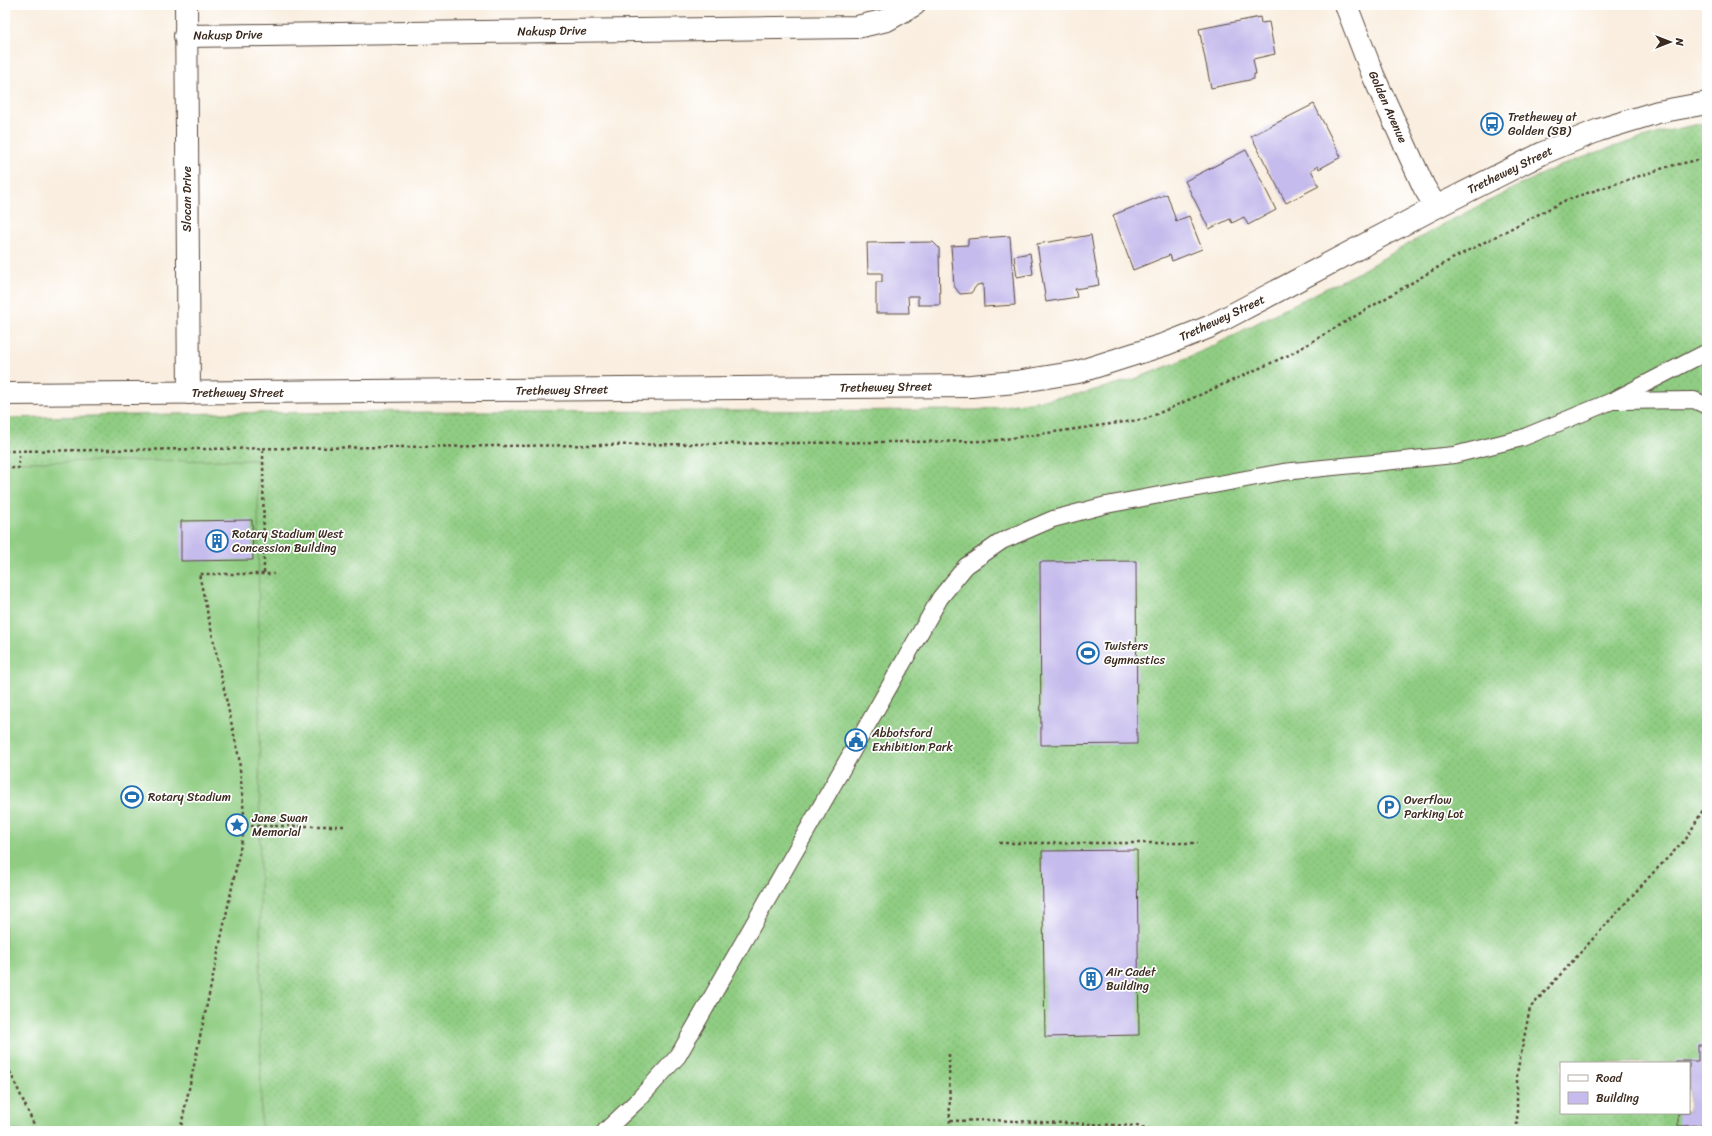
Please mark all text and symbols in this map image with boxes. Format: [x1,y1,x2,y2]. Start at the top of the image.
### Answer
street label: Nakusp Drive [517,19,587,43]
north arrow [1650,22,1690,62]
street label: Nakusp Drive [193,23,263,47]
text: N [1670,37,1689,46]
street label: Golden Avenue [1362,67,1414,147]
place label: Trethewey at Golden (SB) [1508,106,1578,142]
bus stop icon: Trethewey at Golden (SB) [1479,111,1505,137]
street label: Trethewey Street [1464,140,1556,200]
street label: Slocan Drive [176,166,198,232]
street label: Trethewey Street [1175,288,1269,348]
street label: Trethewey Street [839,375,933,399]
street label: Trethewey Street [515,378,609,402]
street label: Trethewey Street [192,382,284,404]
place label: Rotary Stadium West Concession Building [232,523,344,559]
building icon: Rotary Stadium West Concession Building [204,528,230,554]
place label: Twisters Gymnastics [1104,635,1166,671]
sports icon: Twisters Gymnastics [1075,640,1101,666]
place label: Abbotsford Exhibition Park [871,722,954,758]
public building icon: Abbotsford Exhibition Park [843,727,869,753]
sports icon: Rotary Stadium [119,784,145,810]
place label: Rotary Stadium [148,786,231,808]
place label: Overflow Parking Lot [1404,789,1464,825]
parking icon: Overflow Parking Lot [1376,794,1402,820]
place label: Jane Swan Memorial [251,807,308,843]
place icon: Jane Swan Memorial [224,812,250,838]
place label: Air Cadet Building [1105,961,1157,997]
building icon: Air Cadet Building [1078,966,1104,992]
legend [1560,1062,1690,1114]
text: Road [1596,1067,1623,1089]
text: Building [1596,1087,1639,1109]

